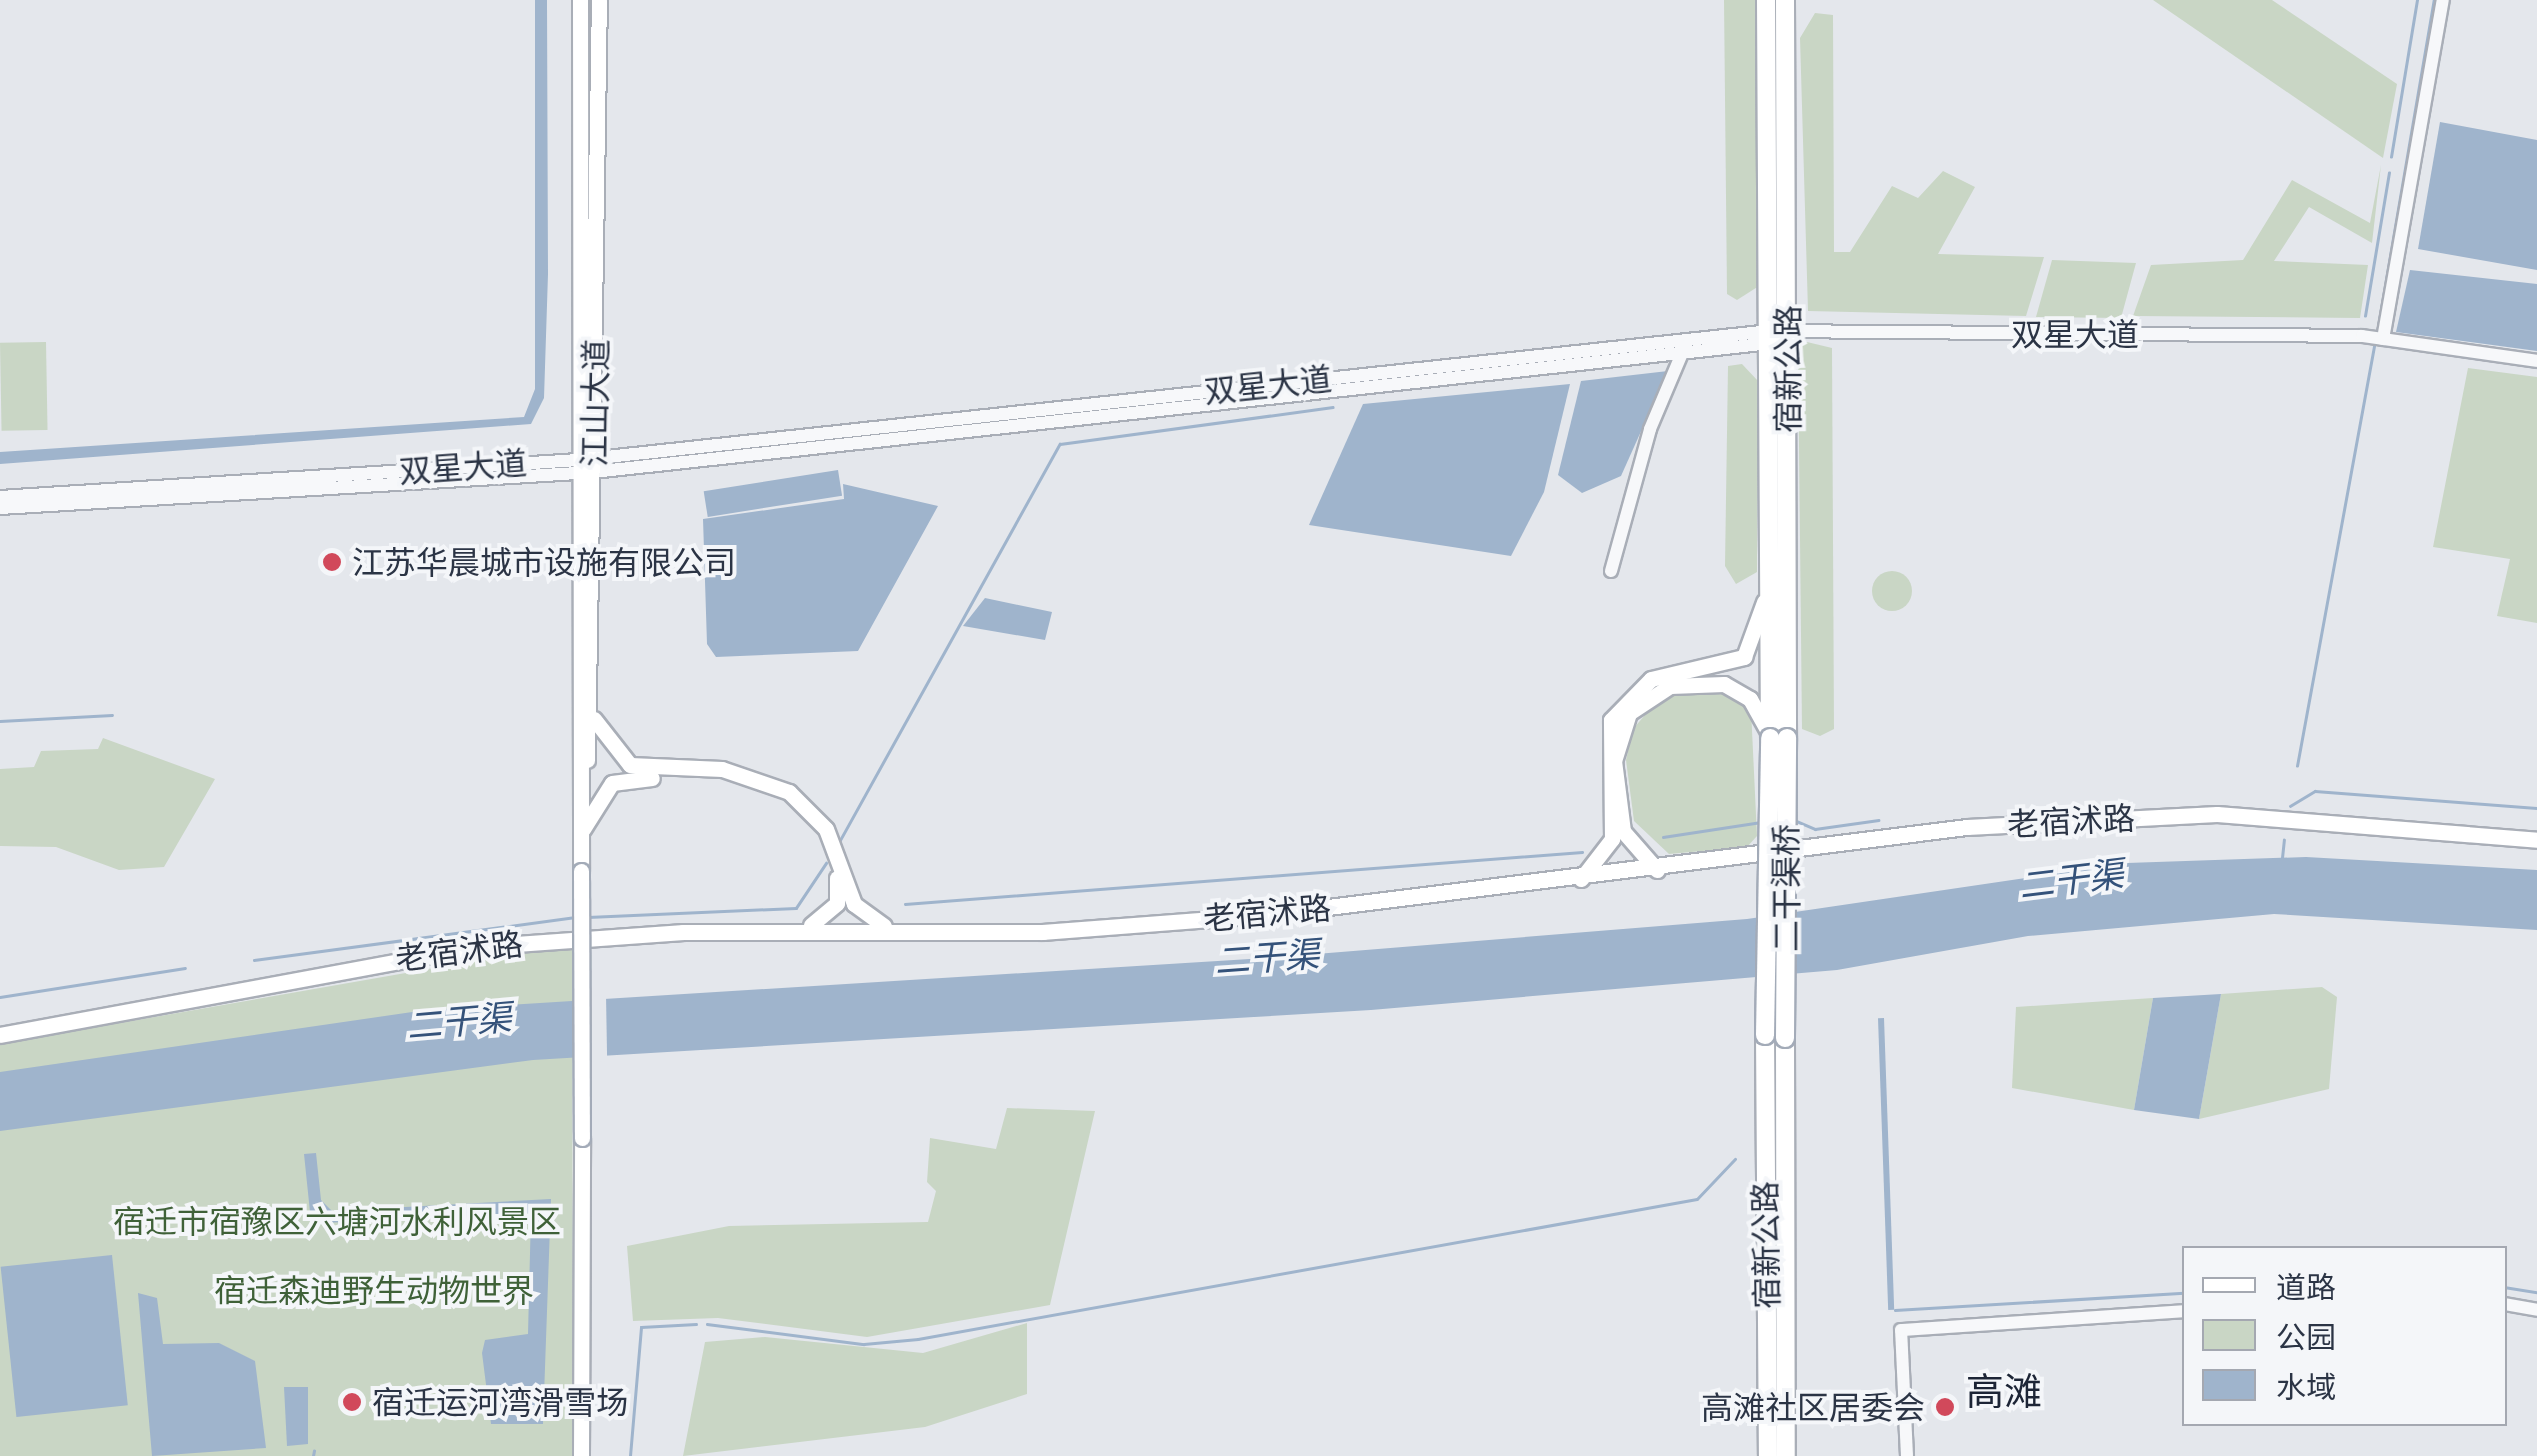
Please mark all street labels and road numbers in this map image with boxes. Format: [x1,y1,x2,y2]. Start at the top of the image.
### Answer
street label: 宿新公路 [1769,305,1807,433]
street label: 双星大道 [2011,315,2139,353]
street label: 江山大道 [575,339,615,467]
street label: 双星大道 [1202,359,1334,411]
street label: 双星大道 [398,443,528,491]
street label: 老宿沭路 [2006,798,2136,844]
street label: 二干渠桥 [1767,824,1805,952]
street label: 老宿沭路 [1202,888,1332,938]
street label: 老宿沭路 [393,924,525,978]
street label: 宿新公路 [1746,1181,1786,1309]

